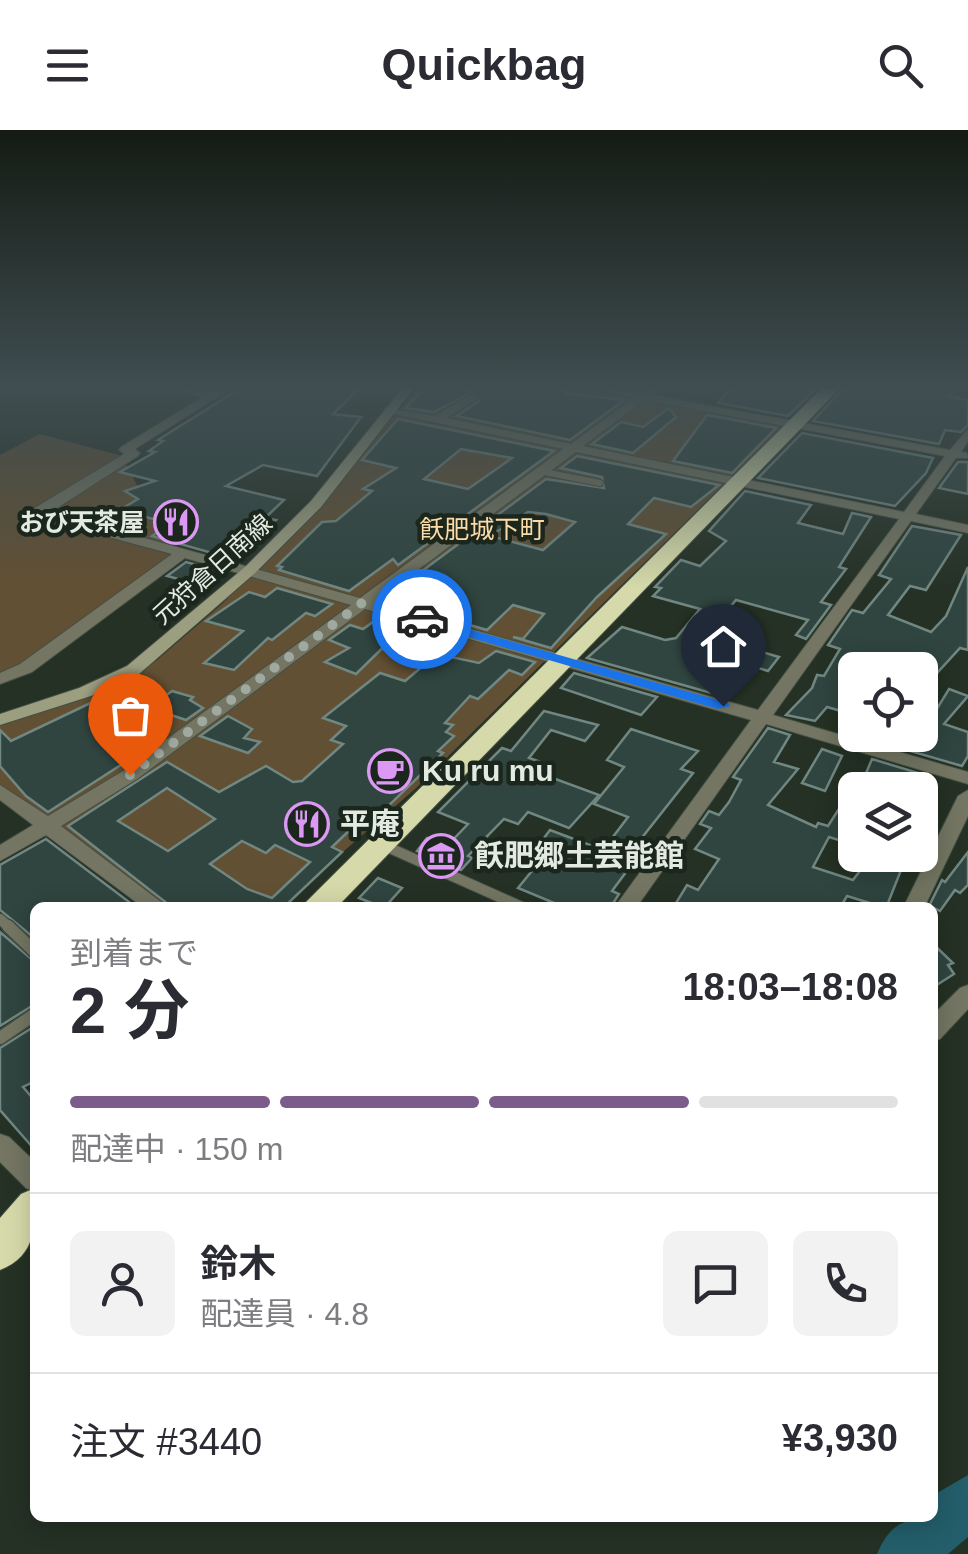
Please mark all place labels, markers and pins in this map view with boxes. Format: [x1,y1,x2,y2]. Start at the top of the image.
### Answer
restaurant icon: おび天茶屋 [153,499,199,545]
place label: おび天茶屋 [19,508,144,536]
pin [681,604,766,707]
pin [88,673,173,776]
cafe icon: Ku ru mu [367,748,413,794]
place label: Ku ru mu [422,754,554,787]
restaurant icon: 平庵 [284,801,330,847]
place label: 平庵 [340,807,400,840]
museum icon: 飫肥郷土芸能館 [418,833,464,879]
place label: 飫肥郷土芸能館 [474,839,684,872]

